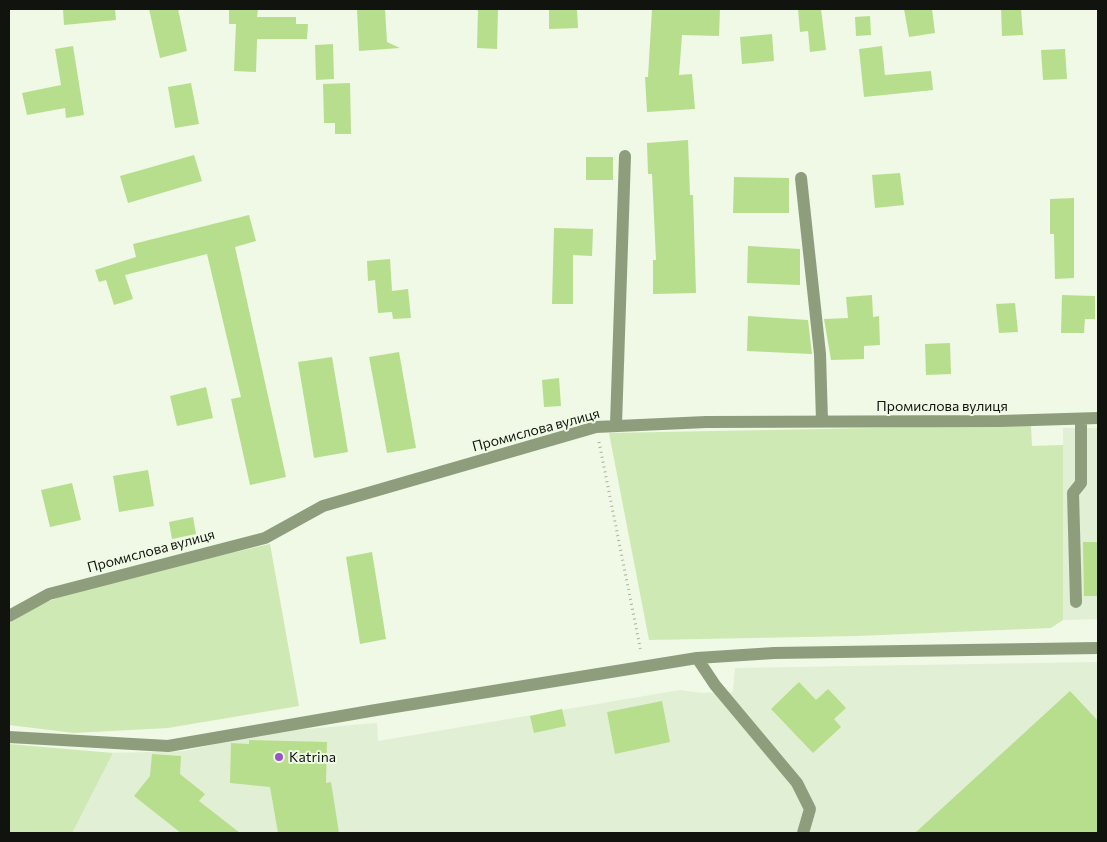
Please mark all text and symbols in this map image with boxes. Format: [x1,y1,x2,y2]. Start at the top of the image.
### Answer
street label: Промислова вулиця [876,398,1008,414]
street label: Промислова вулиця [470,405,602,455]
street label: Промислова вулиця [85,526,217,576]
place label: Katrina [289,749,336,765]
marker: Katrina [273,751,285,763]

